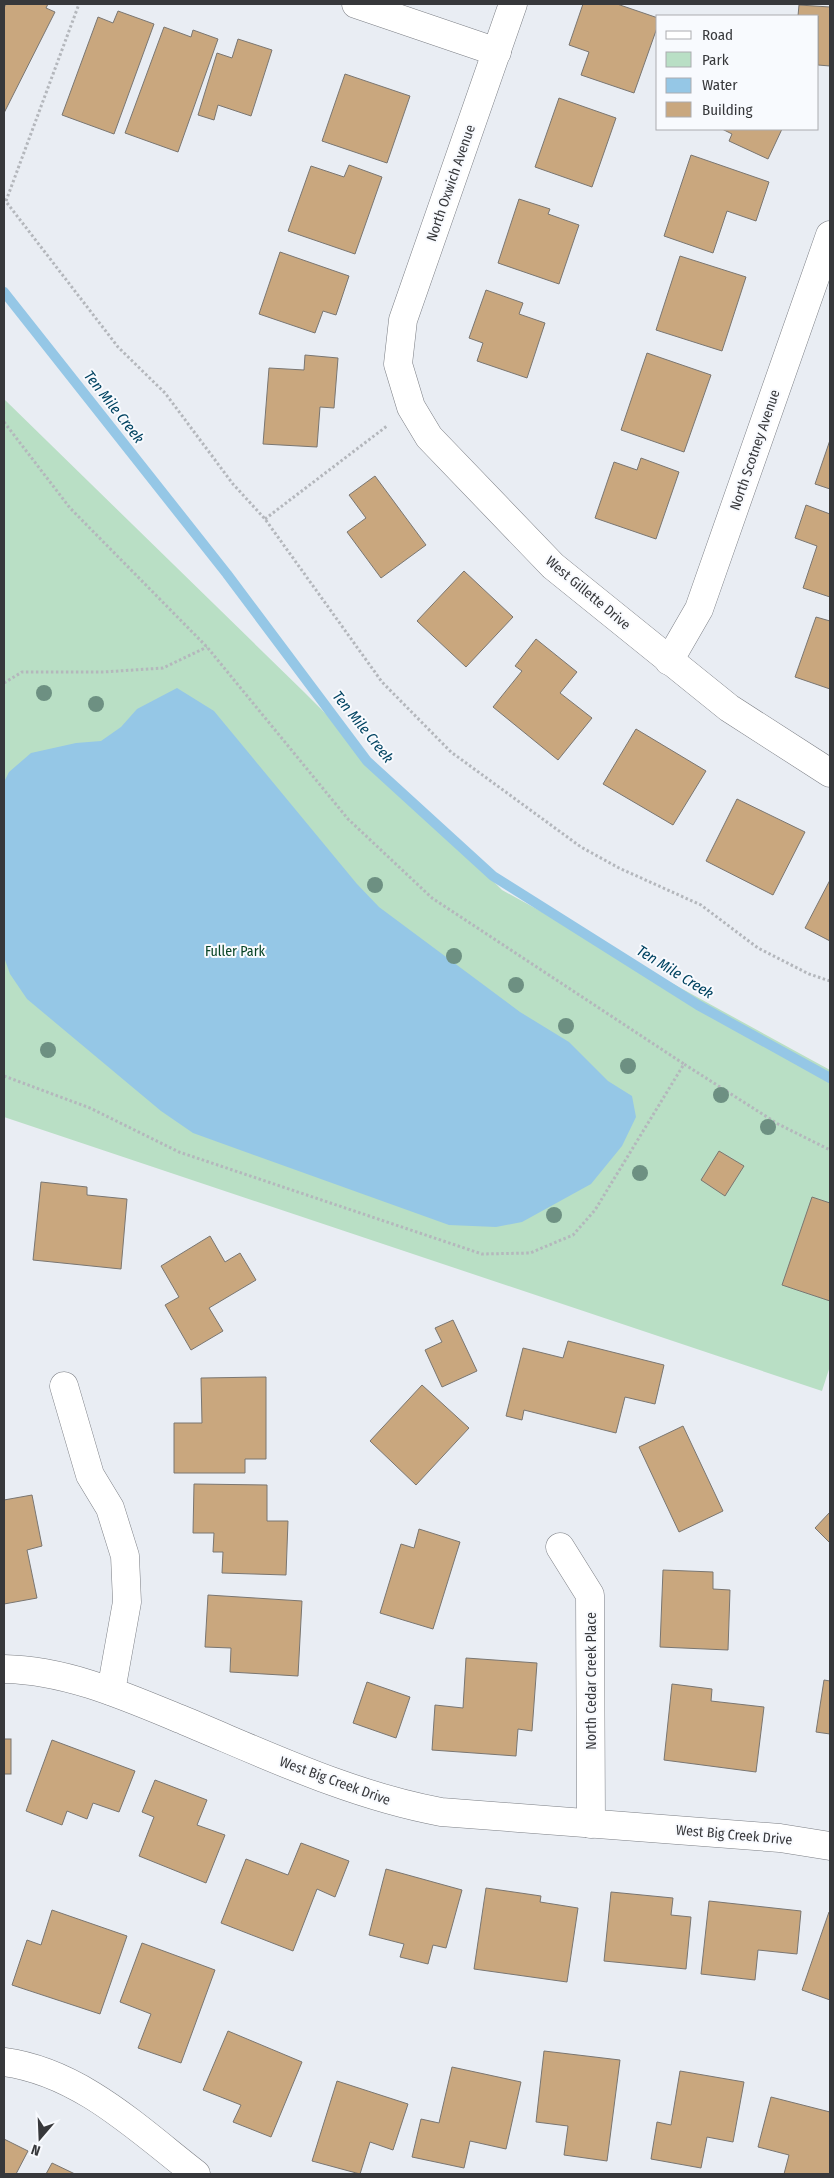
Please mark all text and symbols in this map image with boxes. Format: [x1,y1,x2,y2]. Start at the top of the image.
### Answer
legend [656,15,819,130]
text: Road [702,26,733,44]
text: Park [702,51,729,69]
text: Water [702,76,738,94]
text: Building [702,101,753,119]
street label: North Oxwich Avenue [423,122,479,244]
water label: Ten Mile Creek [80,367,148,447]
street label: North Scotney Avenue [726,387,784,513]
street label: West Gillette Drive [542,553,634,634]
water label: Ten Mile Creek [329,688,398,767]
water label: Ten Mile Creek [633,941,717,1003]
park label: Fuller Park [205,943,266,960]
street label: North Cedar Creek Place [583,1612,600,1750]
street label: West Big Creek Drive [277,1753,393,1809]
street label: West Big Creek Drive [675,1821,793,1849]
north arrow [15,2113,65,2163]
text: N [29,2140,43,2159]

